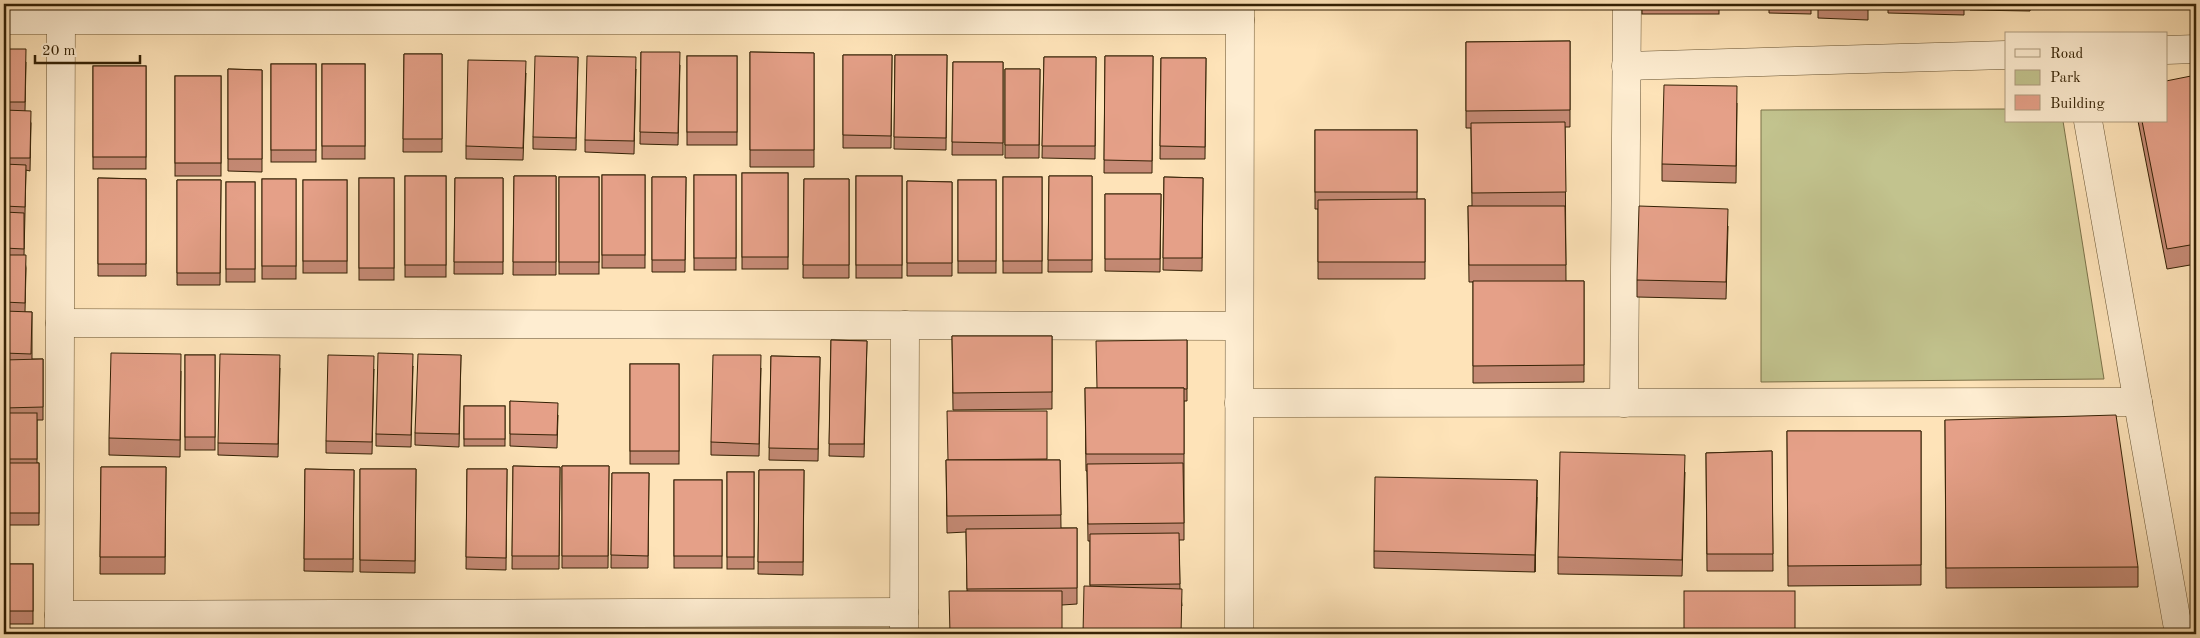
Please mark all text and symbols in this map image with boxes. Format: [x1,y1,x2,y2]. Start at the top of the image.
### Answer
scale bar [35,32,140,64]
legend [2005,32,2168,122]
text: 20 m [42,44,76,59]
text: Road [2050,47,2084,62]
text: Park [2050,71,2081,86]
text: Building [2050,97,2105,112]

